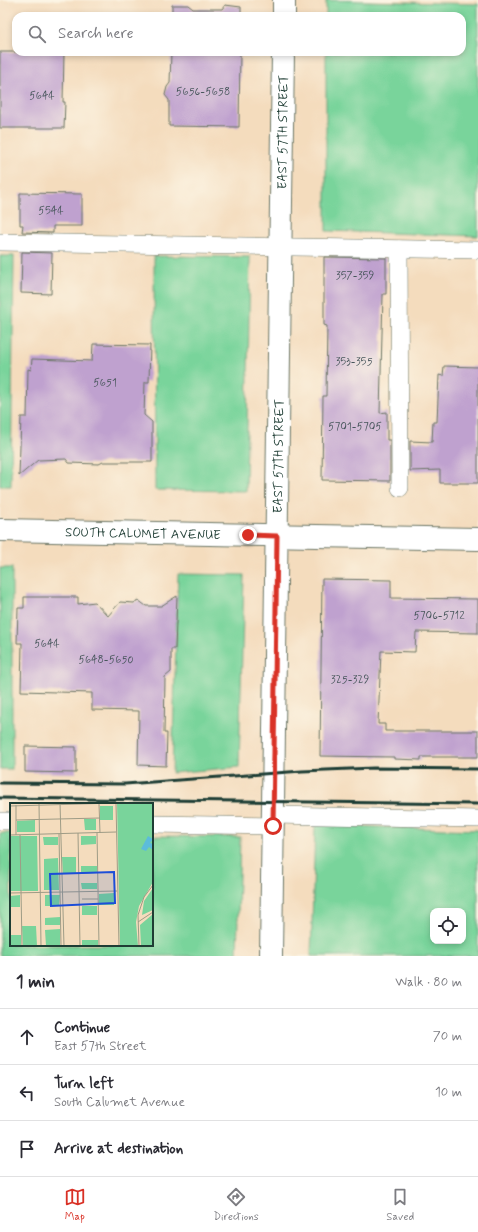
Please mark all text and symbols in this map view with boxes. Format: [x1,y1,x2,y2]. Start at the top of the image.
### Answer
search box [12,12,466,56]
icon: search [26,23,48,45]
text: Search here [58,24,134,44]
street label: EAST 57TH STREET [274,75,293,189]
house number: 5656-5658 [176,85,230,99]
house number: 5644 [29,89,55,103]
house number: 5544 [38,204,64,218]
house number: 357-359 [336,269,374,283]
house number: 353-355 [335,355,373,369]
house number: 5651 [93,376,117,390]
street label: EAST 57TH STREET [270,399,288,513]
house number: 5701-5705 [328,420,382,434]
street label: SOUTH CALUMET AVENUE [65,524,221,544]
route end [239,526,257,544]
house number: 5706-5712 [413,609,465,623]
house number: 5644 [34,637,60,651]
house number: 5648-5650 [78,653,134,667]
house number: 325-329 [331,673,369,687]
inset map [10,803,153,946]
route start [264,817,282,835]
map controls [430,908,466,944]
button: locate [430,908,466,944]
text: 1 min [16,971,55,993]
text: Walk · 80 m [395,974,462,991]
text: Continue [54,1018,110,1038]
icon: ahead [16,1026,38,1048]
text: 70 m [433,1028,462,1045]
text: East 57th Street [54,1038,146,1055]
text: Turn left [54,1074,114,1094]
icon: left [16,1082,38,1104]
text: 10 m [435,1084,462,1101]
text: South Calumet Avenue [54,1094,185,1111]
icon: arrive [16,1138,38,1160]
text: Arrive at destination [54,1139,183,1159]
tab: Map [64,1186,86,1224]
tab: Directions [213,1186,259,1224]
tab: Saved [386,1186,414,1224]

